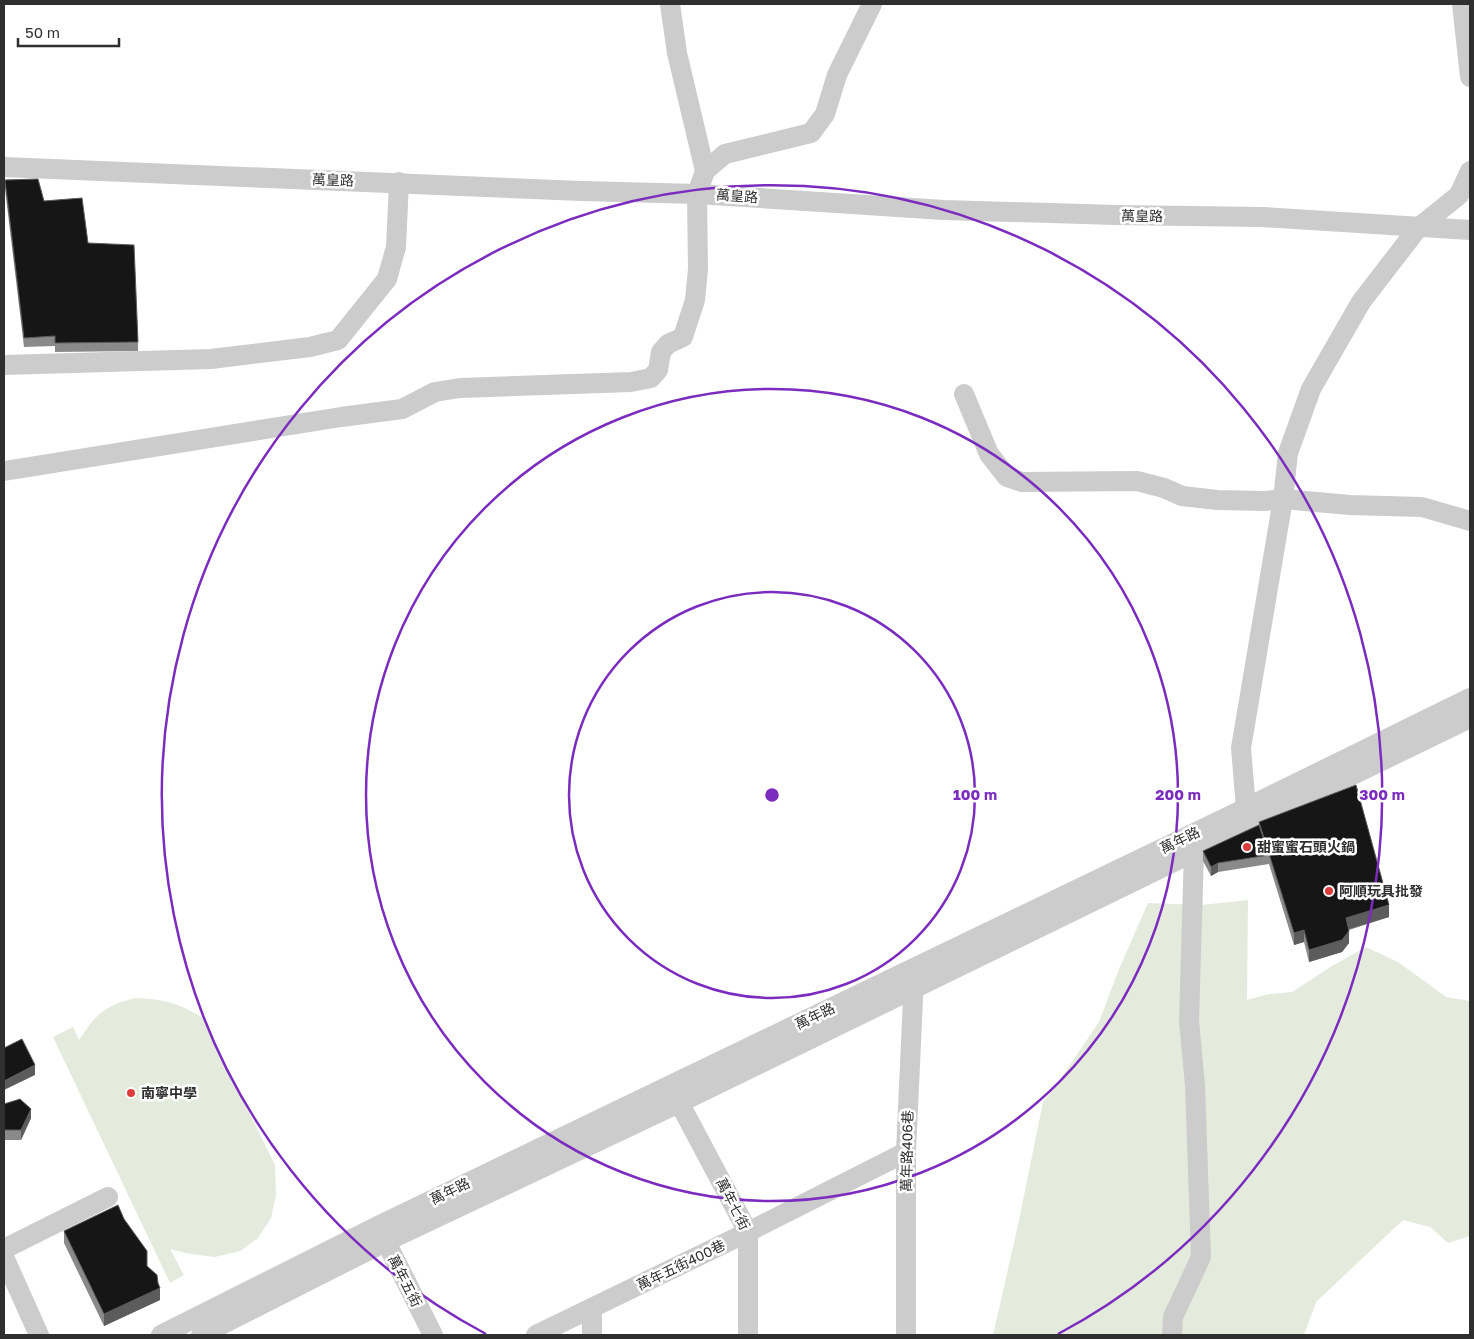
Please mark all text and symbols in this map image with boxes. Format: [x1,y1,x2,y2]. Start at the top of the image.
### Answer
scale bar [18,15,119,47]
text: 50 m [25,23,60,41]
street label: 萬皇路 [312,170,354,189]
street label: 萬皇路 [715,186,759,205]
street label: 萬皇路 [1121,207,1163,224]
text: 100 m [953,785,997,803]
text: 200 m [1155,785,1201,803]
text: 300 m [1359,785,1405,803]
centre of rings [763,786,781,804]
street label: 萬年路 [1157,823,1202,856]
place label: 甜蜜蜜石頭火鍋 [1257,838,1355,855]
marker: 甜蜜蜜石頭火鍋 [1241,841,1253,853]
place label: 阿順玩具批發 [1339,882,1423,899]
marker: 阿順玩具批發 [1323,885,1335,897]
street label: 萬年路 [792,999,837,1032]
place label: 南寧中學 [141,1084,197,1101]
marker: 南寧中學 [125,1087,137,1099]
street label: 萬年路406巷 [897,1110,916,1192]
street label: 萬年路 [427,1174,472,1207]
street label: 萬年七街 [713,1175,754,1233]
street label: 萬年五街400巷 [634,1236,728,1293]
street label: 萬年五街 [385,1252,426,1310]

